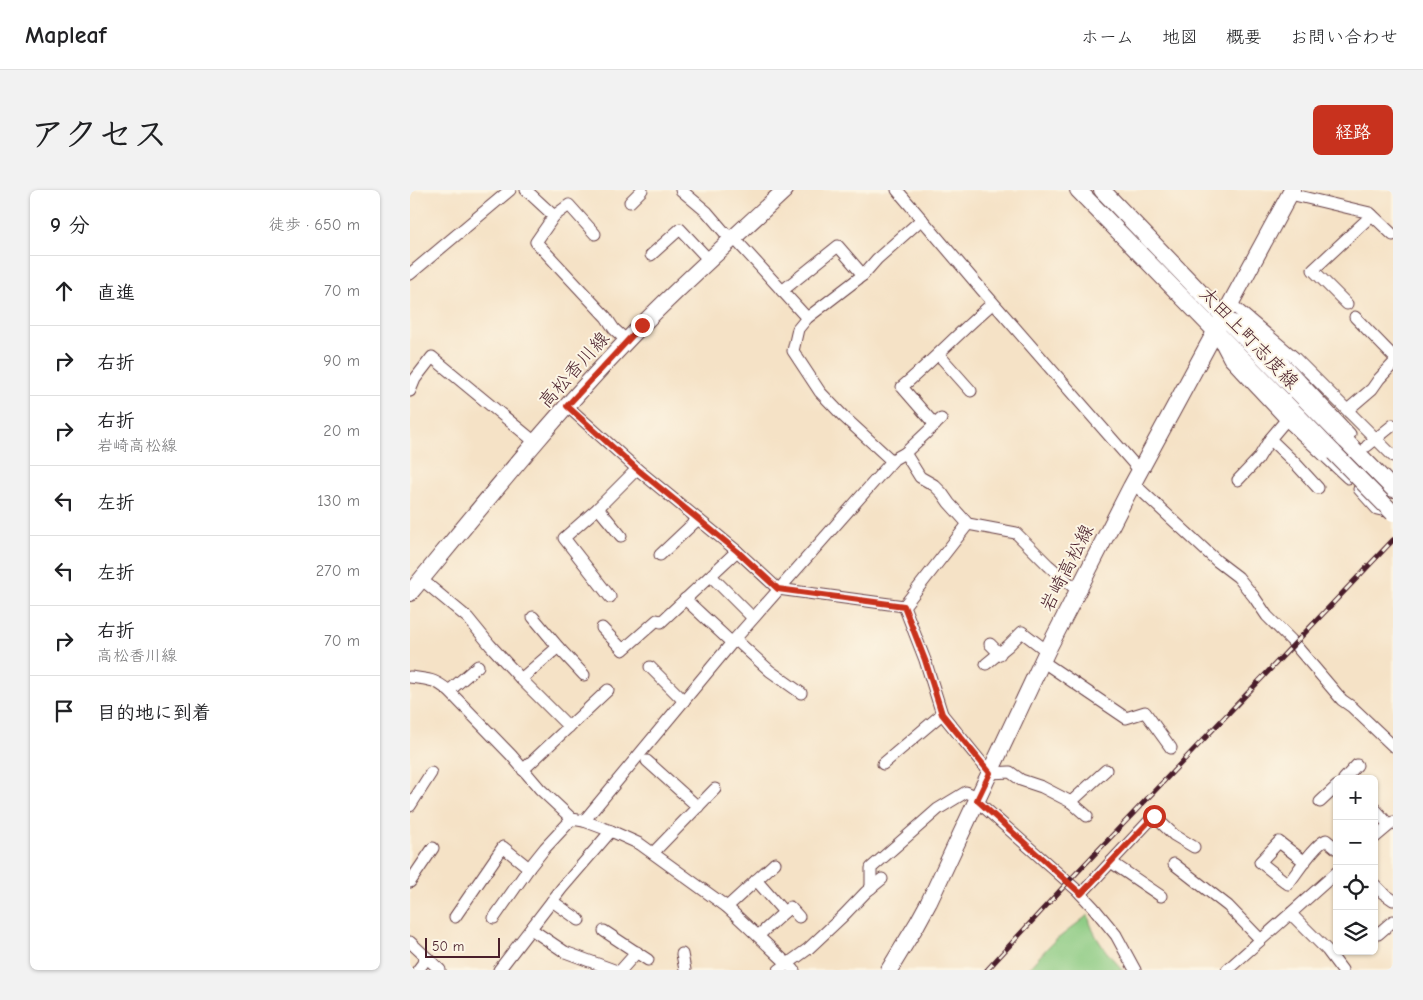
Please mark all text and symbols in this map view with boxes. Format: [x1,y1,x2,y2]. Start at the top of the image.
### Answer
text: Mapleaf [25,21,106,49]
text: ホーム [1081,27,1134,48]
text: 地図 [1162,27,1198,48]
text: 概要 [1226,27,1262,48]
text: お問い合わせ [1290,27,1398,48]
button: 経路 [1313,105,1393,155]
text: アクセス [30,114,168,155]
text: 9 分 [50,213,89,237]
text: 徒歩 · 650 m [269,216,360,234]
icon: ahead [50,277,78,305]
text: 直進 [97,282,135,304]
text: 70 m [324,282,360,300]
street label: 太田上町志度線 [1195,283,1303,393]
route end [631,314,654,337]
street label: 高松香川線 [534,327,614,413]
icon: right [50,347,78,375]
text: 右折 [97,352,135,374]
text: 90 m [323,352,360,370]
text: 右折 [97,410,135,432]
icon: right [50,417,78,445]
text: 20 m [323,422,360,440]
text: 岩崎高松線 [97,437,177,455]
icon: left [50,487,78,515]
text: 左折 [97,492,135,514]
text: 130 m [317,492,360,510]
street label: 岩崎高松線 [1036,521,1098,615]
icon: left [50,557,78,585]
text: 左折 [97,562,135,584]
text: 270 m [316,562,360,580]
text: 右折 [97,620,135,642]
icon: right [50,627,78,655]
text: 70 m [324,632,360,650]
text: 高松香川線 [97,647,177,665]
icon: arrive [50,697,78,725]
text: 目的地に到着 [97,702,211,724]
map controls [1333,775,1378,955]
button: + [1333,775,1378,820]
route start [1143,805,1166,828]
button: − [1333,820,1378,865]
button: locate [1333,865,1378,910]
button: layers [1333,910,1378,955]
scale bar [425,935,500,958]
text: 50 m [432,938,464,955]

